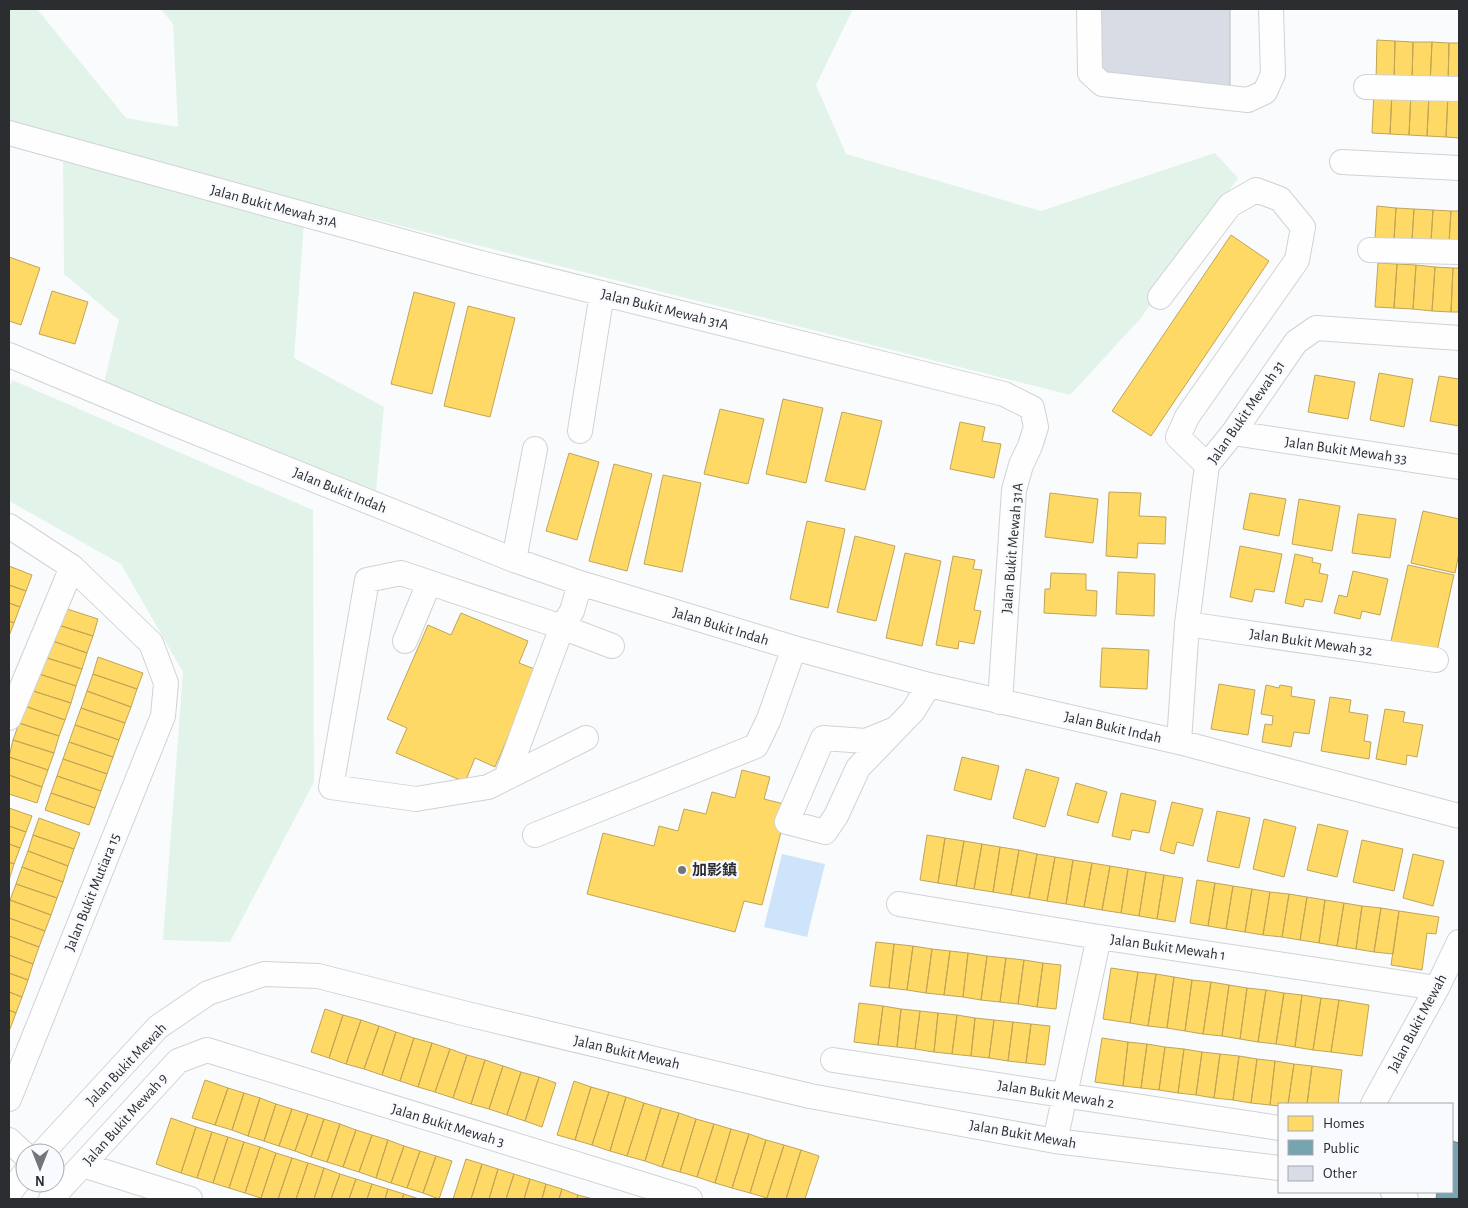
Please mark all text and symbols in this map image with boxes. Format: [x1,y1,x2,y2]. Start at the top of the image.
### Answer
street label: Jalan Bukit Mewah 31A [209,182,339,231]
street label: Jalan Bukit Mewah 31A [600,286,731,333]
street label: Jalan Bukit Mewah 31 [1205,358,1288,467]
street label: Jalan Bukit Mewah 33 [1284,434,1408,467]
street label: Jalan Bukit Indah [291,465,389,516]
street label: Jalan Bukit Mewah 31A [999,482,1026,614]
street label: Jalan Bukit Indah [671,605,771,648]
street label: Jalan Bukit Mewah 32 [1249,626,1374,659]
street label: Jalan Bukit Indah [1063,709,1163,746]
street label: Jalan Bukit Mutiara 15 [62,831,123,953]
place label: 加影鎮 [692,861,737,878]
marker: 加影鎮 [676,864,688,876]
street label: Jalan Bukit Mewah 1 [1109,932,1226,963]
street label: Jalan Bukit Mewah [1385,972,1450,1075]
street label: Jalan Bukit Mewah [83,1020,169,1109]
street label: Jalan Bukit Mewah [572,1033,681,1072]
street label: Jalan Bukit Mewah 9 [80,1070,170,1168]
street label: Jalan Bukit Mewah 2 [997,1078,1115,1111]
street label: Jalan Bukit Mewah 3 [390,1101,506,1150]
legend [1278,1103,1453,1193]
text: Homes [1323,1116,1365,1131]
street label: Jalan Bukit Mewah [968,1118,1078,1151]
text: Public [1323,1141,1359,1156]
north arrow [15,1143,65,1193]
text: Other [1323,1166,1357,1181]
text: N [35,1173,45,1187]

